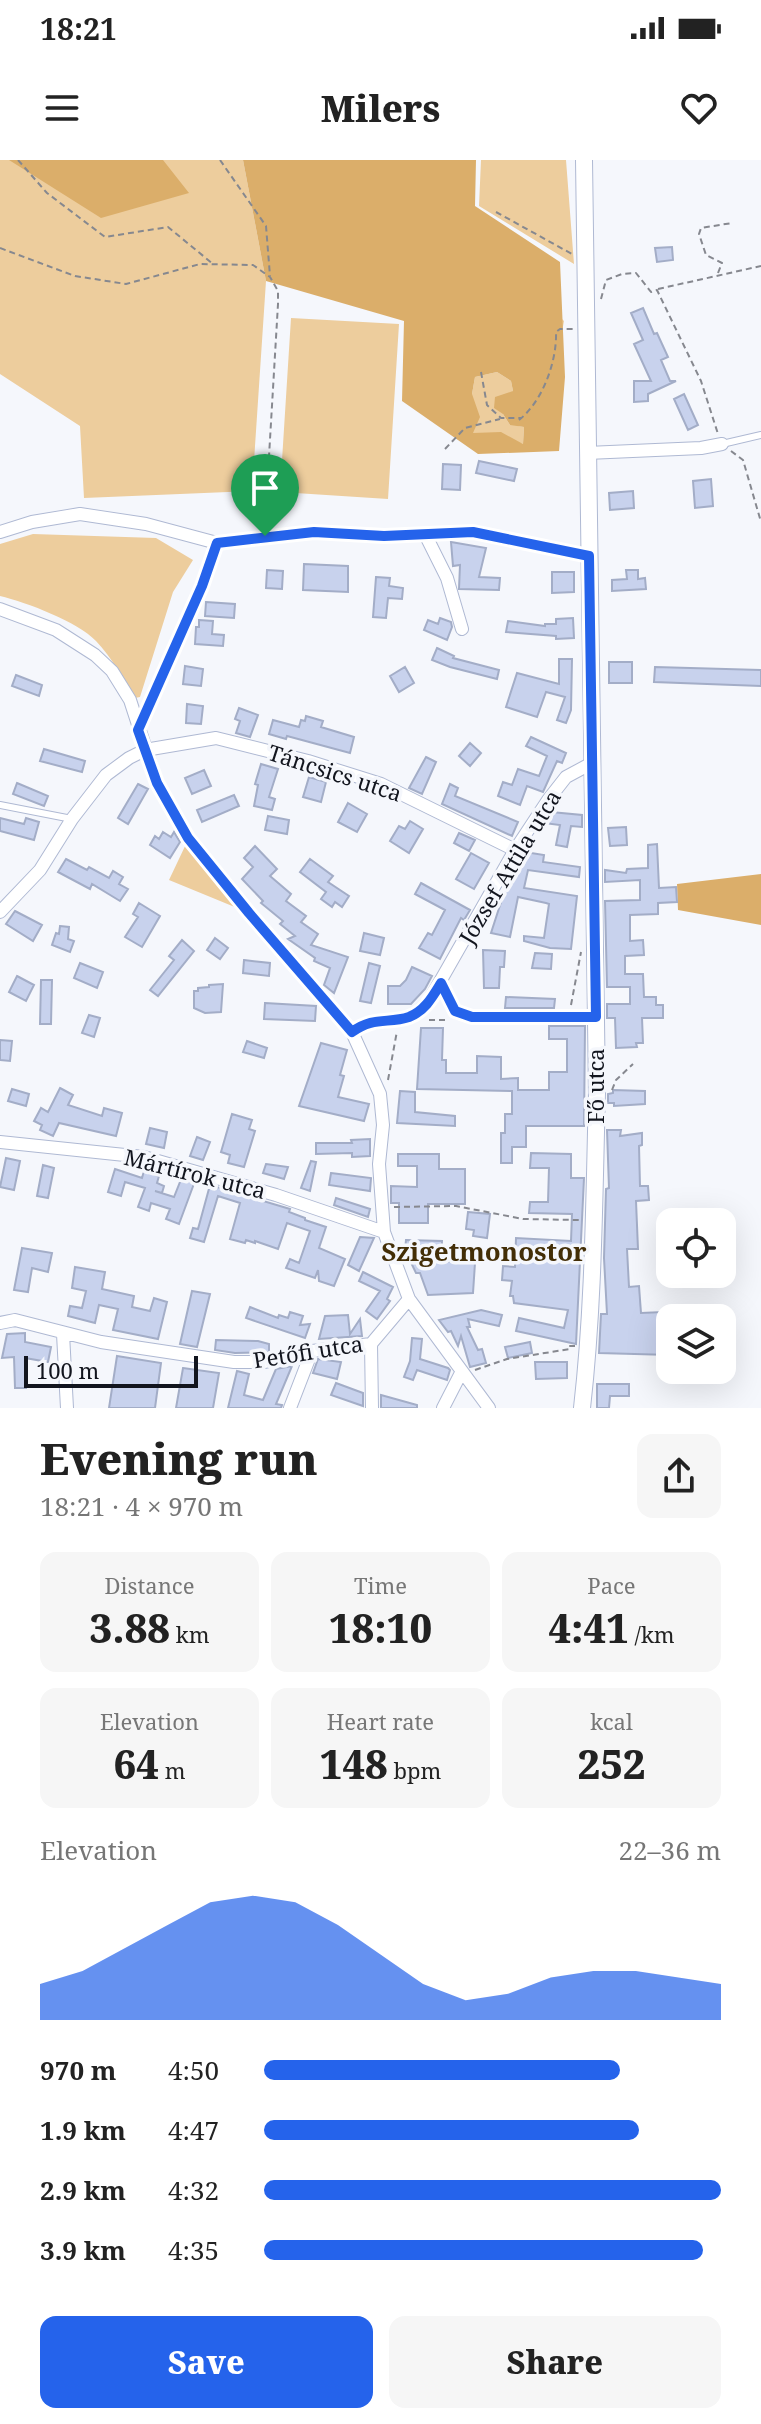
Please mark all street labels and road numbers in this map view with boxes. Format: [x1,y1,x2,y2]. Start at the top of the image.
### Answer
street label: Táncsics utca [265,736,406,808]
street label: József Attila utca [451,784,567,950]
street label: Fő utca [580,1048,610,1124]
street label: Mártírok utca [121,1141,269,1205]
street label: Petőfi utca [251,1328,365,1374]

